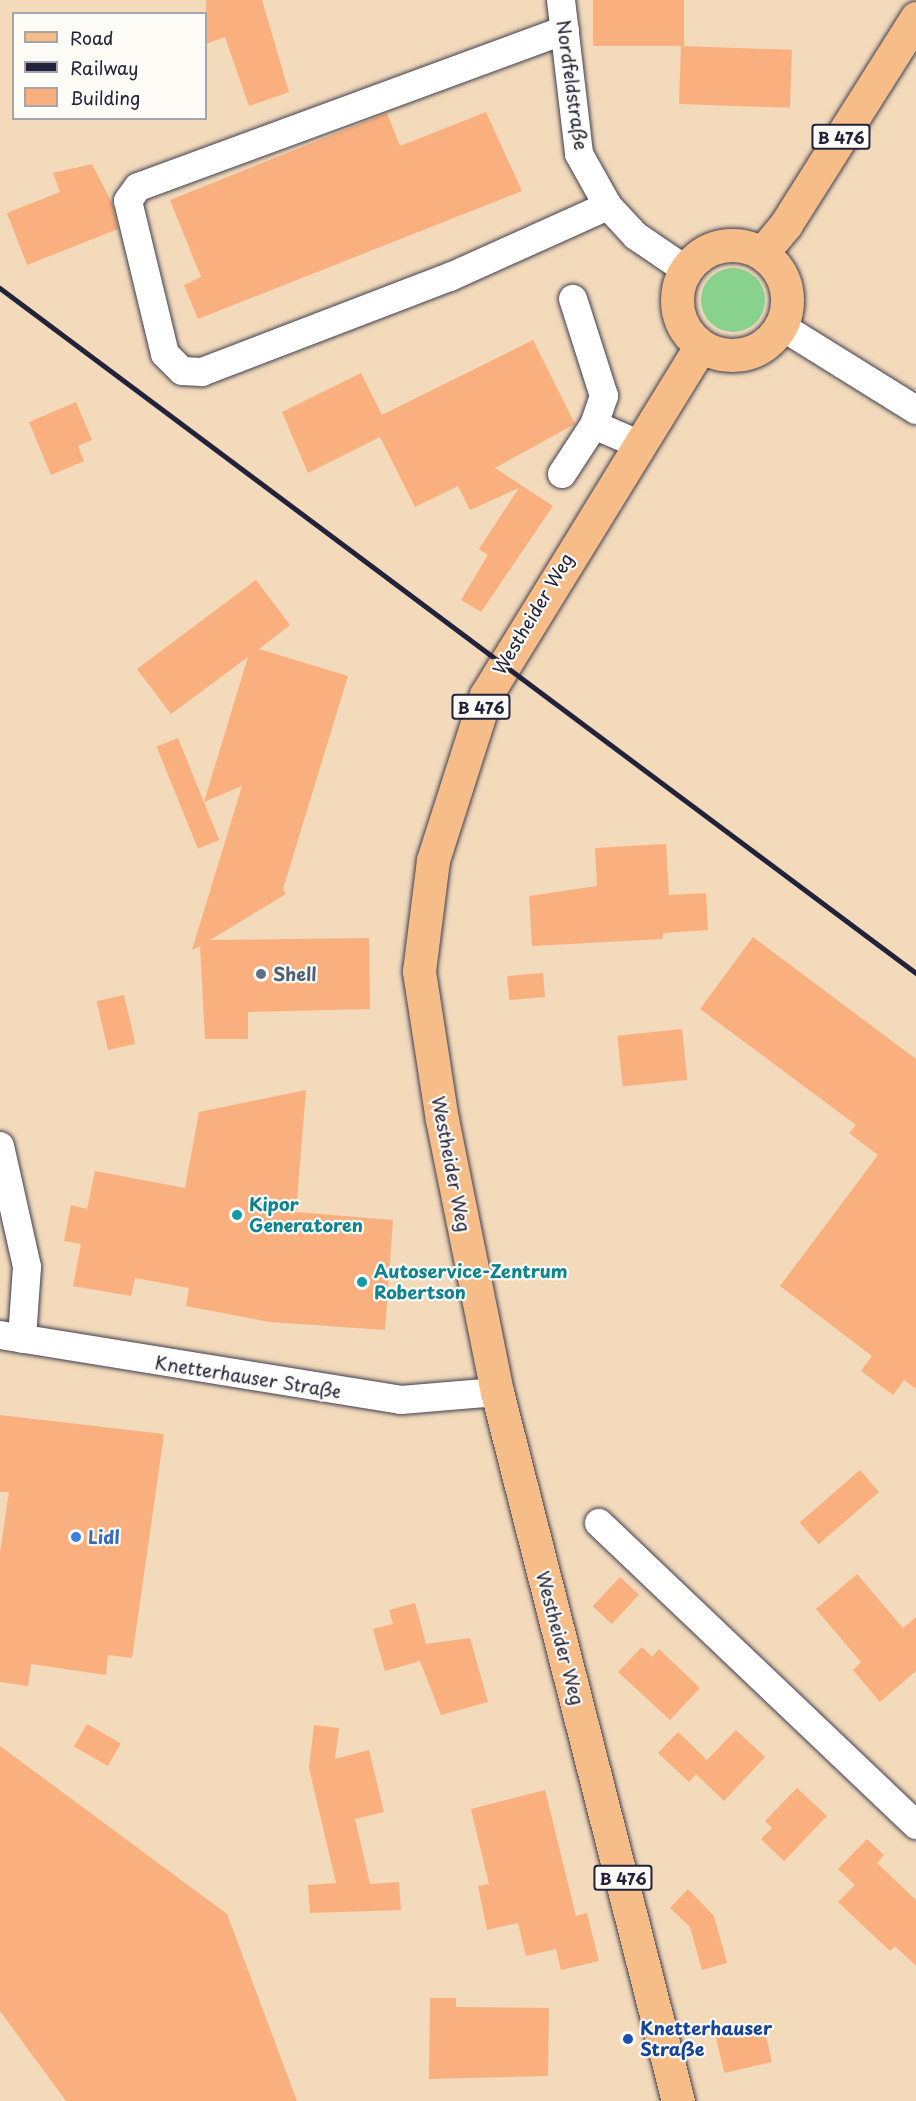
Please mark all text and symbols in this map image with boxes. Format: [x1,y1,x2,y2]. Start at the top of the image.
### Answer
legend [12,12,207,120]
street label: Nordfeldstraße [552,18,592,152]
text: Road [70,24,114,51]
text: Railway [70,54,138,81]
text: Building [70,84,140,111]
road number: B 476 [811,124,871,150]
street label: Westheider Weg [488,549,578,679]
road number: B 476 [451,694,511,720]
place label: Shell [273,963,316,985]
marker: Shell [254,967,268,981]
street label: Westheider Weg [427,1094,475,1234]
place label: Kipor Generatoren [249,1194,363,1236]
marker: Kipor Generatoren [230,1208,244,1222]
place label: Autoservice-Zentrum Robertson [374,1261,568,1304]
marker: Autoservice-Zentrum Robertson [355,1275,369,1289]
street label: Knetterhauser Straße [153,1352,343,1402]
place label: Lidl [88,1526,120,1548]
marker: Lidl [69,1530,83,1544]
street label: Westheider Weg [532,1568,588,1708]
road number: B 476 [593,1865,653,1891]
place label: Knetterhauser Straße [640,2018,772,2060]
marker: Knetterhauser Straße [621,2032,635,2046]

